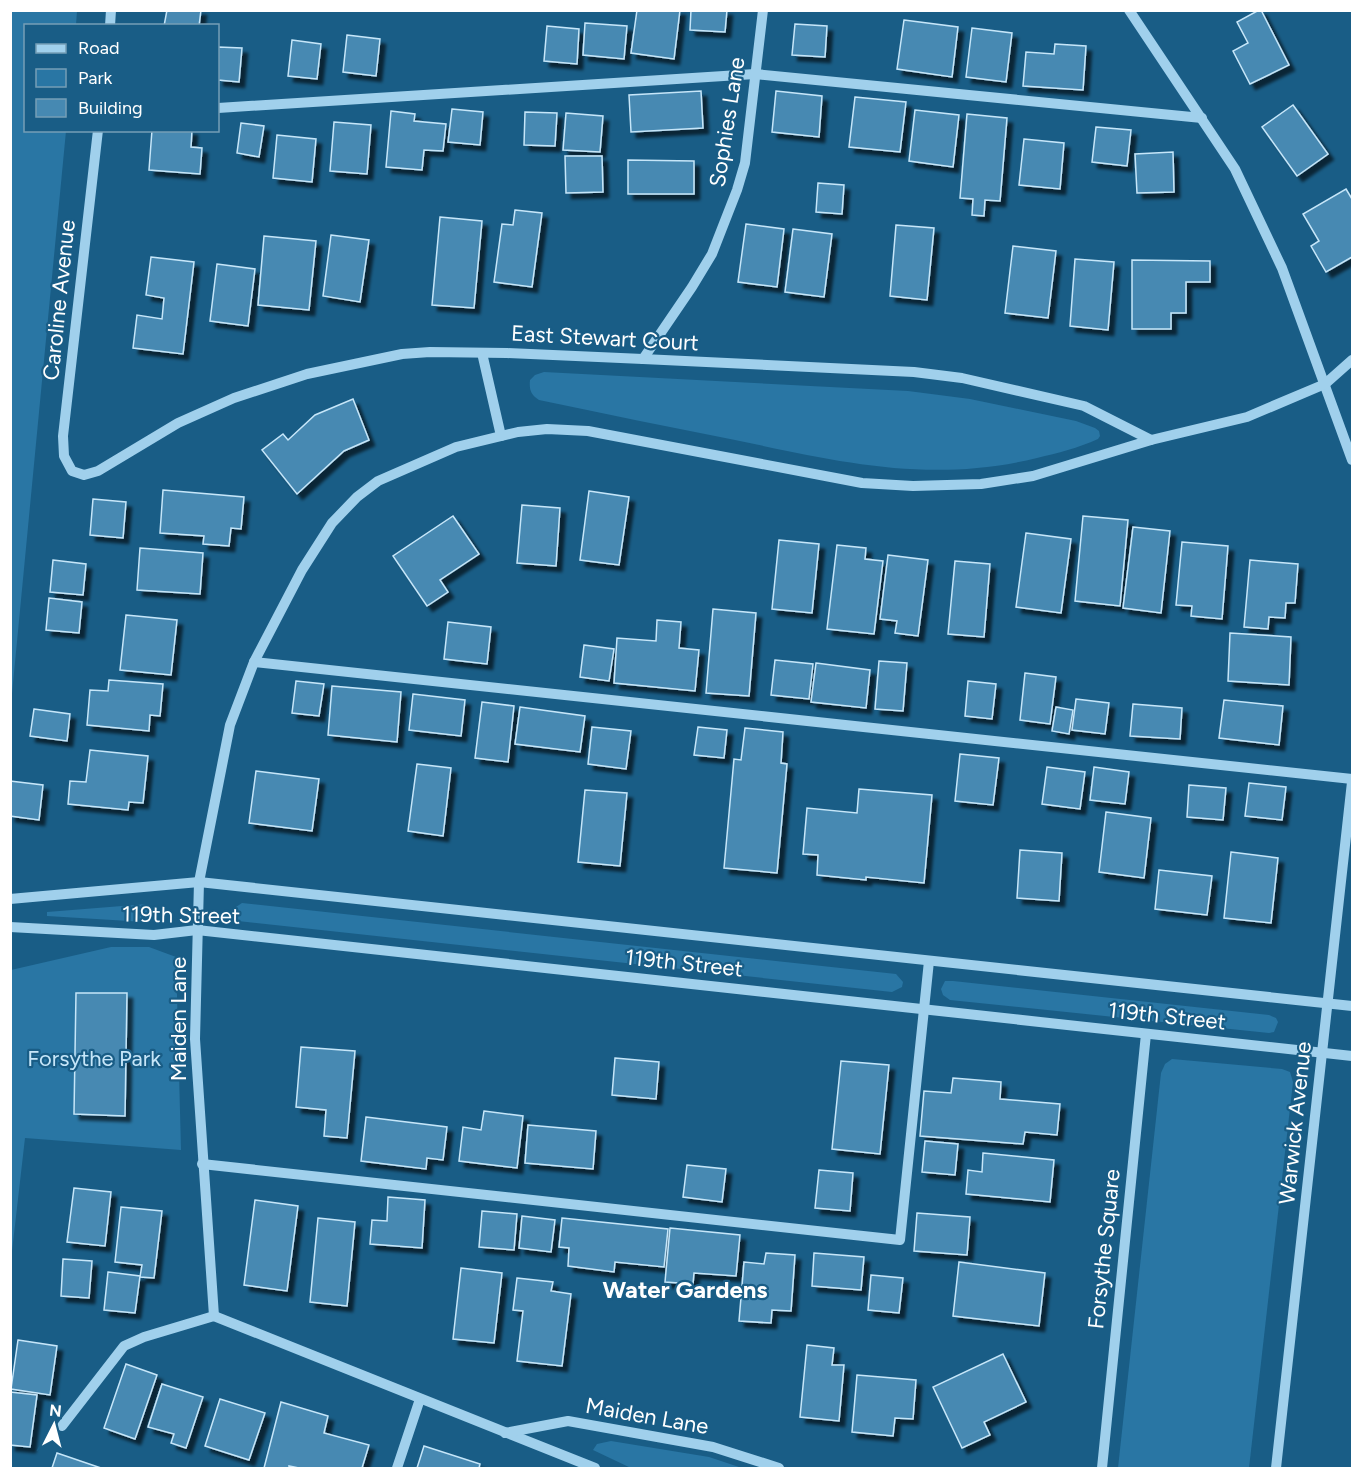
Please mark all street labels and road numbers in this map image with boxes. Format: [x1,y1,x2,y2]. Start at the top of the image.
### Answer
street label: Sophies Lane [703,55,751,189]
street label: Caroline Avenue [37,218,81,382]
street label: East Stewart Court [511,320,699,356]
street label: 119th Street [122,900,240,930]
street label: 119th Street [624,943,744,983]
street label: Maiden Lane [165,957,192,1081]
street label: 119th Street [1107,996,1227,1036]
street label: Warwick Avenue [1273,1040,1317,1206]
street label: Forsythe Square [1082,1168,1126,1330]
street label: Maiden Lane [583,1392,711,1440]

